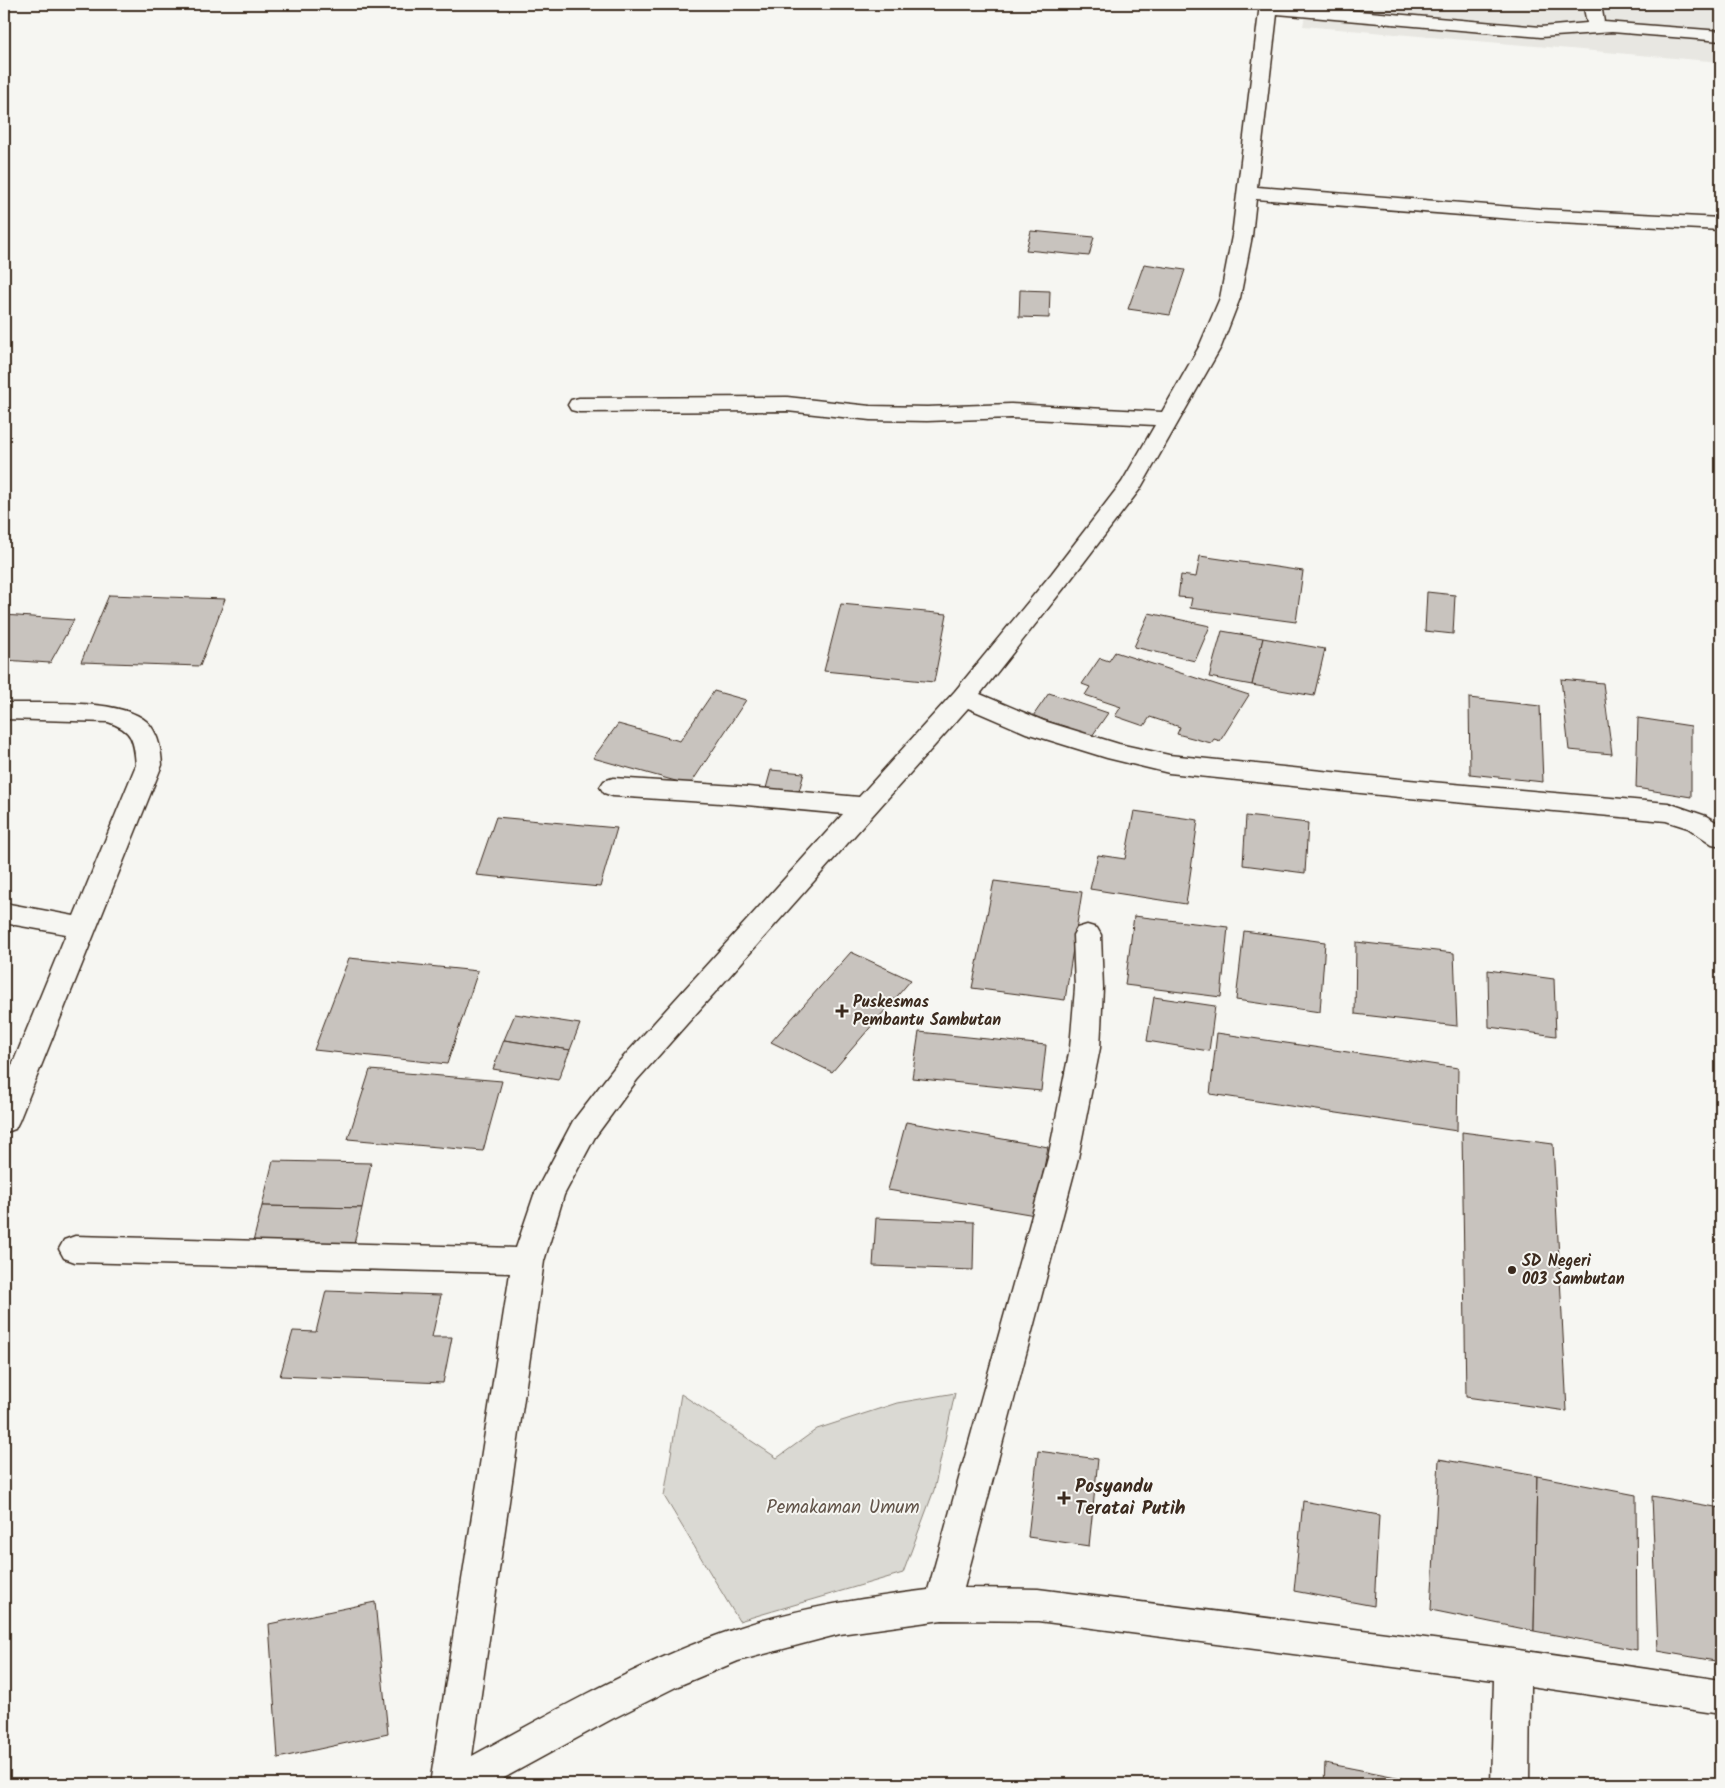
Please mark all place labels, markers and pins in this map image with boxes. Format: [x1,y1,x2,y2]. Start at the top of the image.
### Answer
place label: Puskesmas Pembantu Sambutan [853,990,1001,1033]
marker: Puskesmas Pembantu Sambutan [835,1004,849,1018]
place label: SD Negeri 003 Sambutan [1522,1249,1625,1292]
marker: SD Negeri 003 Sambutan [1506,1264,1518,1276]
place label: Posyandu Teratai Putih [1075,1472,1186,1524]
marker: Posyandu Teratai Putih [1057,1491,1071,1505]

